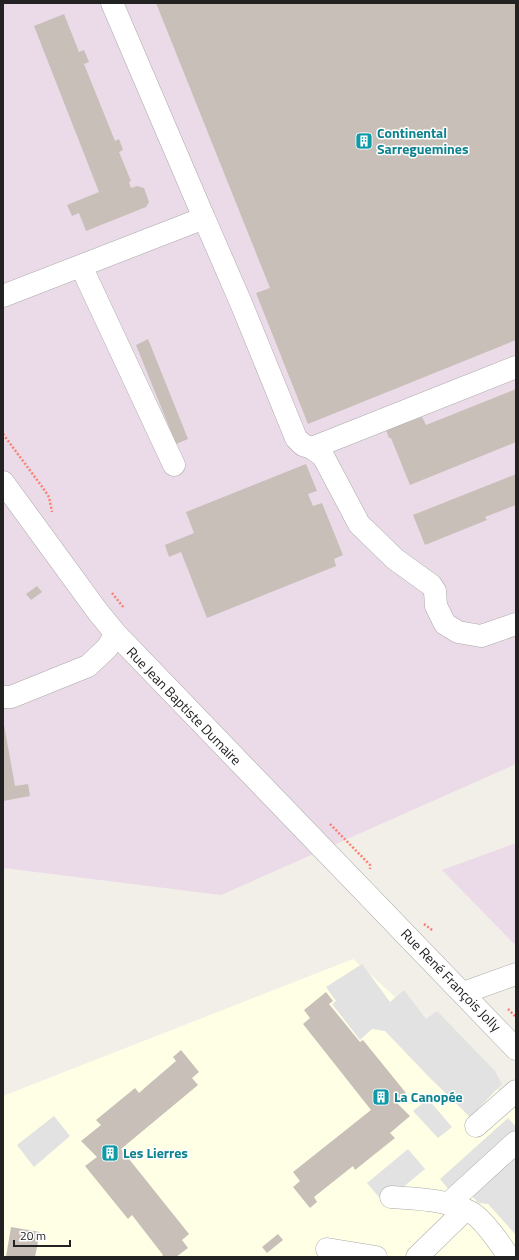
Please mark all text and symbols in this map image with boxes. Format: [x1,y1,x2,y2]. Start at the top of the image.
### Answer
place label: Continental Sarreguemines [377,122,469,159]
building icon: Continental Sarreguemines [354,131,374,151]
street label: Rue Jean Baptiste Dumaire [122,642,247,770]
street label: Rue René François Jolly [396,923,506,1036]
place label: La Canopée [394,1086,463,1107]
building icon: La Canopée [371,1087,391,1107]
place label: Les Lierres [123,1142,188,1163]
building icon: Les Lierres [100,1143,120,1163]
scale bar [14,1222,70,1248]
text: 20 m [20,1226,46,1245]

